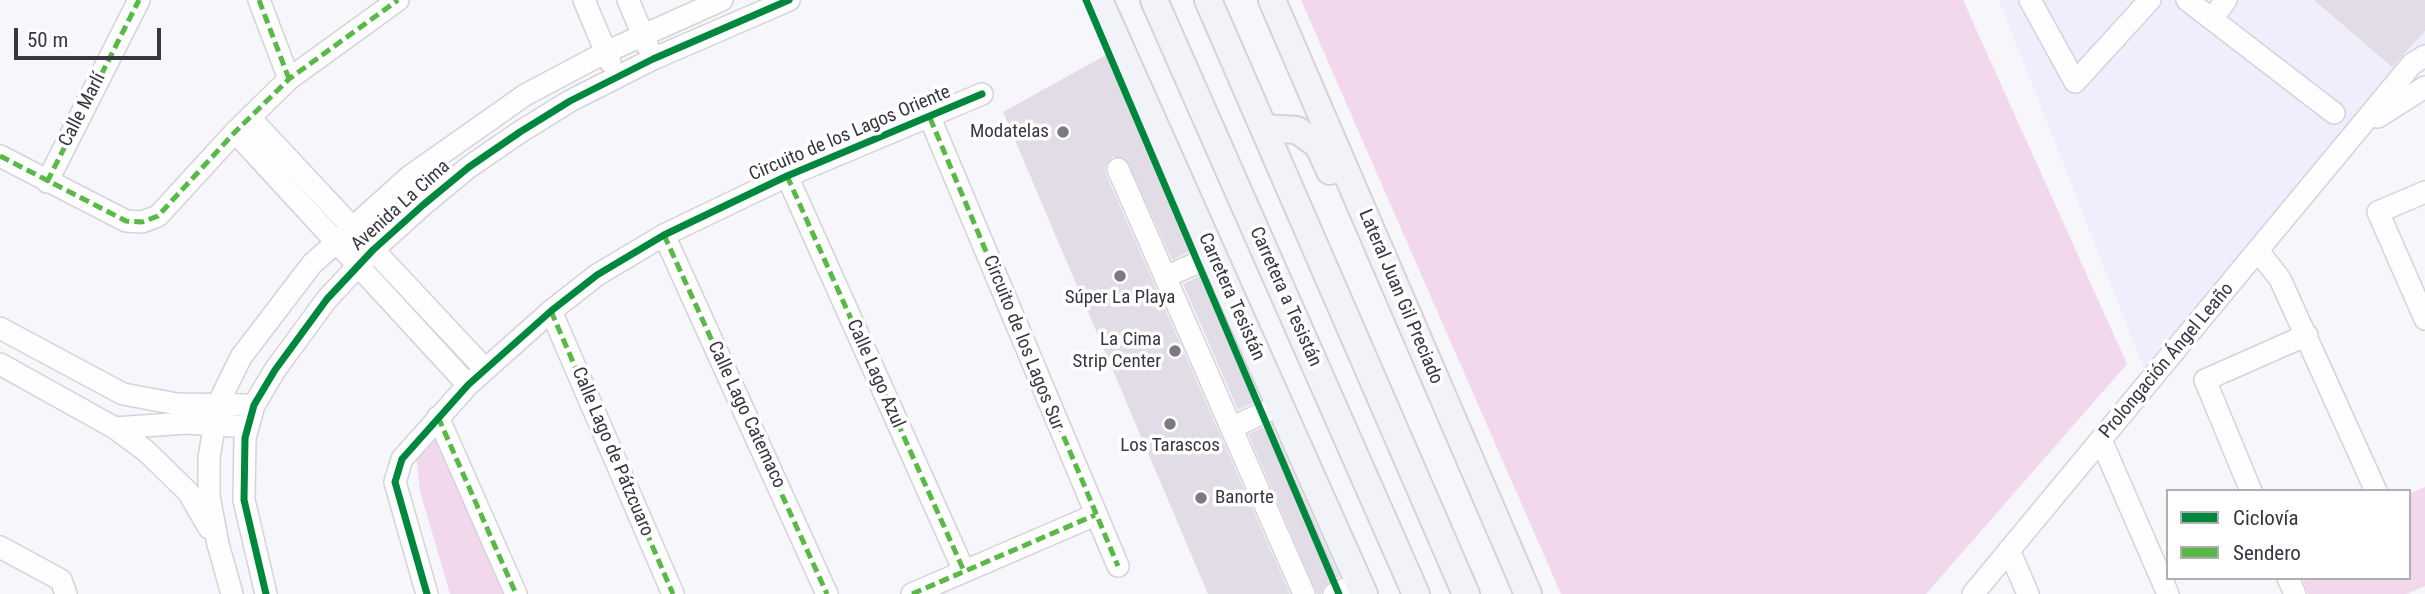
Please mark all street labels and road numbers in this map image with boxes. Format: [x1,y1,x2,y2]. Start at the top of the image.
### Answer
street label: Calle Marlí [55,69,111,151]
street label: Circuito de los Lagos Oriente [746,81,954,187]
street label: Avenida La Cima [347,156,455,256]
street label: Lateral Juan Gil Preciado [1353,206,1447,388]
street label: Carretera a Tesistán [1244,224,1326,370]
street label: Carretera Tesistán [1193,230,1269,364]
street label: Circuito de los Lagos Sur [977,252,1069,434]
street label: Prolongación Ángel Leaño [2095,278,2239,444]
street label: Calle Lago Azul [841,316,909,432]
street label: Calle Lago Catemaco [702,338,790,492]
street label: Calle Lago de Pátzcuaro [566,364,658,540]

